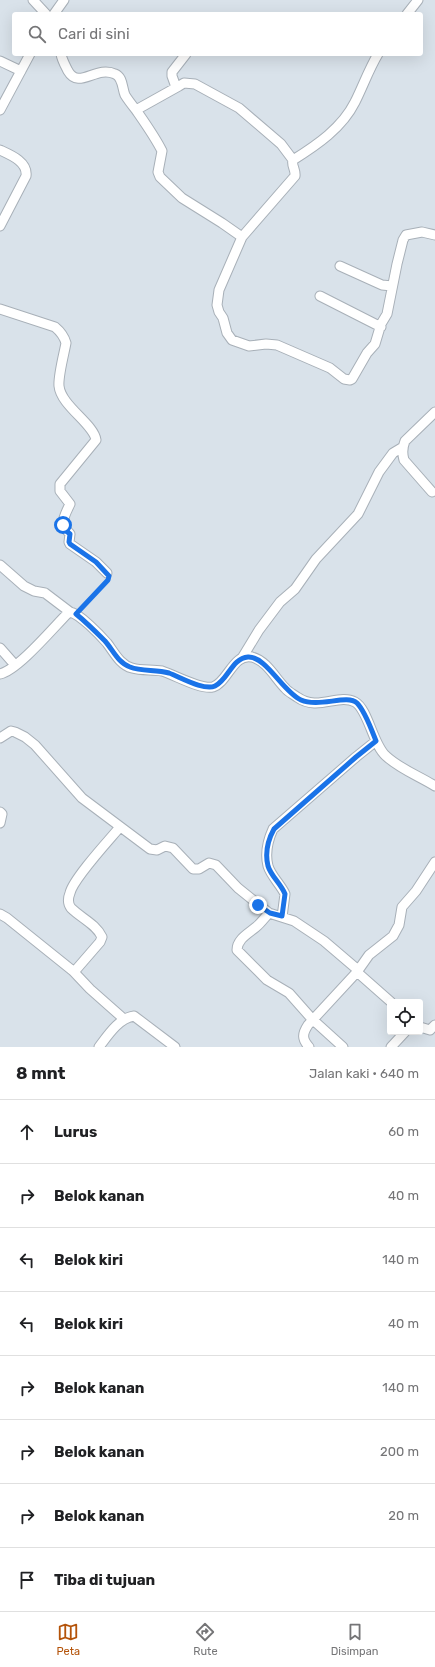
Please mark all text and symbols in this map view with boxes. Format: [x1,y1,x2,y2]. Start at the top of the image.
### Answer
search box [12,12,423,56]
icon: search [26,23,48,45]
text: Cari di sini [58,25,130,43]
route start [54,516,72,534]
route end [249,896,267,914]
map controls [387,999,423,1035]
button: locate [387,999,423,1035]
text: 8 mnt [16,1063,65,1083]
text: Jalan kaki · 640 m [309,1066,419,1081]
icon: ahead [16,1121,38,1143]
text: Lurus [54,1123,97,1141]
text: 60 m [388,1124,419,1139]
icon: right [16,1185,38,1207]
text: Belok kanan [54,1187,144,1205]
text: 40 m [388,1188,419,1203]
icon: left [16,1249,38,1271]
text: Belok kiri [54,1251,123,1269]
text: 140 m [382,1252,419,1267]
icon: left [16,1313,38,1335]
text: Belok kiri [54,1315,123,1333]
text: 40 m [388,1316,419,1331]
icon: right [16,1377,38,1399]
text: Belok kanan [54,1379,144,1397]
text: 140 m [382,1380,419,1395]
icon: right [16,1441,38,1463]
text: Belok kanan [54,1443,144,1461]
text: 200 m [380,1444,419,1459]
icon: right [16,1505,38,1527]
text: Belok kanan [54,1507,144,1525]
text: 20 m [388,1508,419,1523]
icon: arrive [16,1569,38,1591]
text: Tiba di tujuan [54,1571,155,1589]
tab: Peta [57,1621,80,1658]
tab: Rute [193,1621,218,1658]
tab: Disimpan [331,1621,378,1658]

